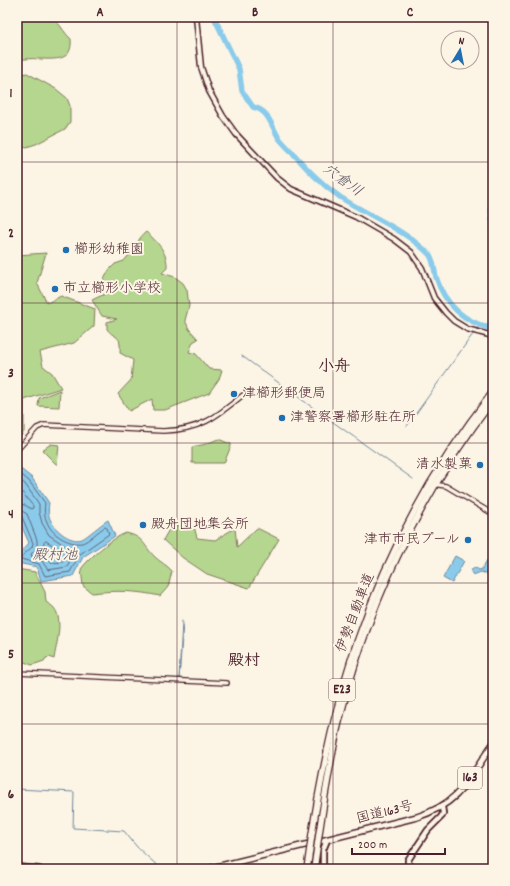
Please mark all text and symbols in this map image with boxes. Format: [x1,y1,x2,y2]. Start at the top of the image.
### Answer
text: A [96,4,104,23]
text: B [252,4,258,23]
text: C [407,4,414,23]
north arrow [440,30,480,70]
text: N [457,34,466,51]
text: 1 [10,85,13,104]
water label: 穴倉川 [317,159,367,203]
text: 2 [8,225,14,244]
place label: 櫛形幼稚園 [74,240,144,260]
marker: 櫛形幼稚園 [61,245,71,255]
place label: 市立櫛形小学校 [63,279,161,299]
marker: 市立櫛形小学校 [50,284,60,294]
district label: 小舟 [318,356,350,379]
text: 3 [8,365,14,384]
place label: 津櫛形郵便局 [242,384,326,404]
marker: 津櫛形郵便局 [229,389,239,399]
place label: 津警察署櫛形駐在所 [290,408,416,428]
marker: 津警察署櫛形駐在所 [277,413,287,423]
place label: 清水製菓 [416,455,472,475]
marker: 清水製菓 [475,460,485,470]
text: 4 [8,506,14,525]
place label: 殿舟団地集会所 [151,515,249,535]
marker: 殿舟団地集会所 [138,520,148,530]
place label: 津市市民プール [364,530,460,550]
marker: 津市市民プール [463,535,473,545]
water label: 殿村池 [32,545,78,567]
street label: 伊勢自動車道 [332,570,380,656]
text: 5 [8,646,14,665]
district label: 殿村 [228,650,260,673]
road number: E23 [329,679,355,701]
road number: 163 [458,767,482,789]
text: 6 [8,786,15,805]
street label: 国道163号 [354,796,416,830]
scale bar [352,830,445,856]
text: 200 m [358,837,387,854]

